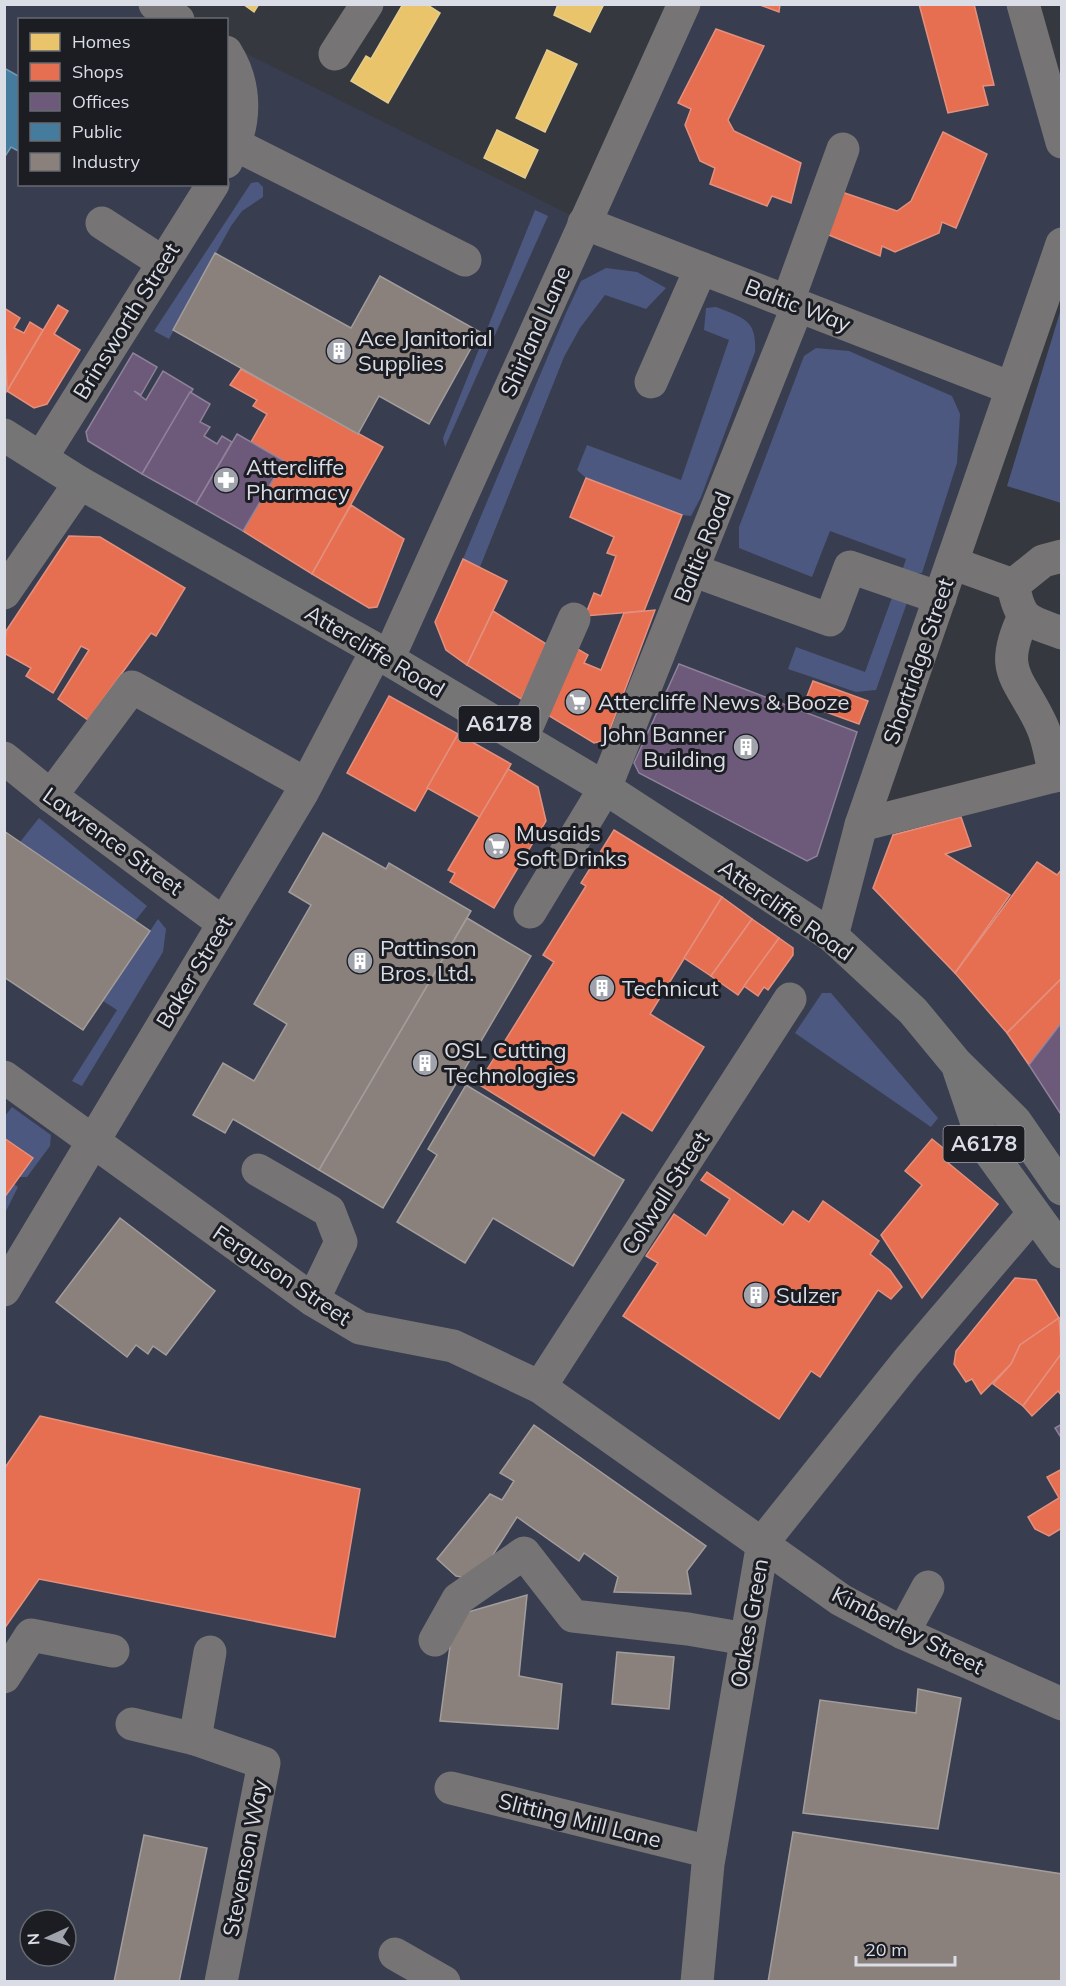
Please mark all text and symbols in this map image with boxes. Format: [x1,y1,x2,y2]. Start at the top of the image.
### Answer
legend [18,18,228,186]
text: Homes [72,30,131,53]
text: Shops [72,60,124,83]
text: Offices [72,90,130,113]
text: Public [72,120,122,143]
text: Industry [72,150,141,173]
street label: Brinsworth Street [67,237,185,404]
street label: Shirland Lane [494,261,576,401]
street label: Baltic Way [741,272,855,338]
place label: Ace Janitorial Supplies [358,324,493,377]
building icon: Ace Janitorial Supplies [324,336,354,366]
place label: Attercliffe Pharmacy [246,453,350,506]
pharmacy icon: Attercliffe Pharmacy [211,465,241,495]
street label: Baltic Road [667,488,737,606]
street label: Shortridge Street [876,574,960,748]
street label: Attercliffe Road [300,598,450,704]
supermarket icon: Attercliffe News & Booze [563,687,593,717]
place label: Attercliffe News & Booze [598,688,849,716]
road number: A6178 [458,706,540,742]
place label: John Banner Building [601,720,726,773]
building icon: John Banner Building [731,732,761,762]
street label: Lawrence Street [38,781,189,901]
place label: Musaids Soft Drinks [516,819,627,872]
supermarket icon: Musaids Soft Drinks [482,831,512,861]
street label: Attercliffe Road [713,853,859,967]
street label: Baker Street [150,911,239,1033]
place label: Pattinson Bros. Ltd. [380,934,477,987]
building icon: Pattinson Bros. Ltd. [345,946,375,976]
building icon: Technicut [587,973,617,1003]
place label: Technicut [622,974,719,1002]
place label: OSL Cutting Technologies [444,1036,576,1089]
building icon: OSL Cutting Technologies [410,1048,440,1078]
street label: Colwall Street [615,1126,715,1260]
road number: A6178 [944,1126,1024,1162]
street label: Ferguson Street [208,1218,357,1332]
building icon: Sulzer [741,1280,771,1310]
place label: Sulzer [776,1281,839,1309]
street label: Oakes Green [724,1556,774,1690]
street label: Kimberley Street [827,1580,989,1681]
street label: Stevenson Way [216,1777,274,1939]
street label: Slitting Mill Lane [496,1786,664,1854]
north arrow [18,1908,78,1968]
scale bar [856,1929,955,1967]
text: N [23,1932,43,1946]
text: 20 m [865,1938,907,1961]

